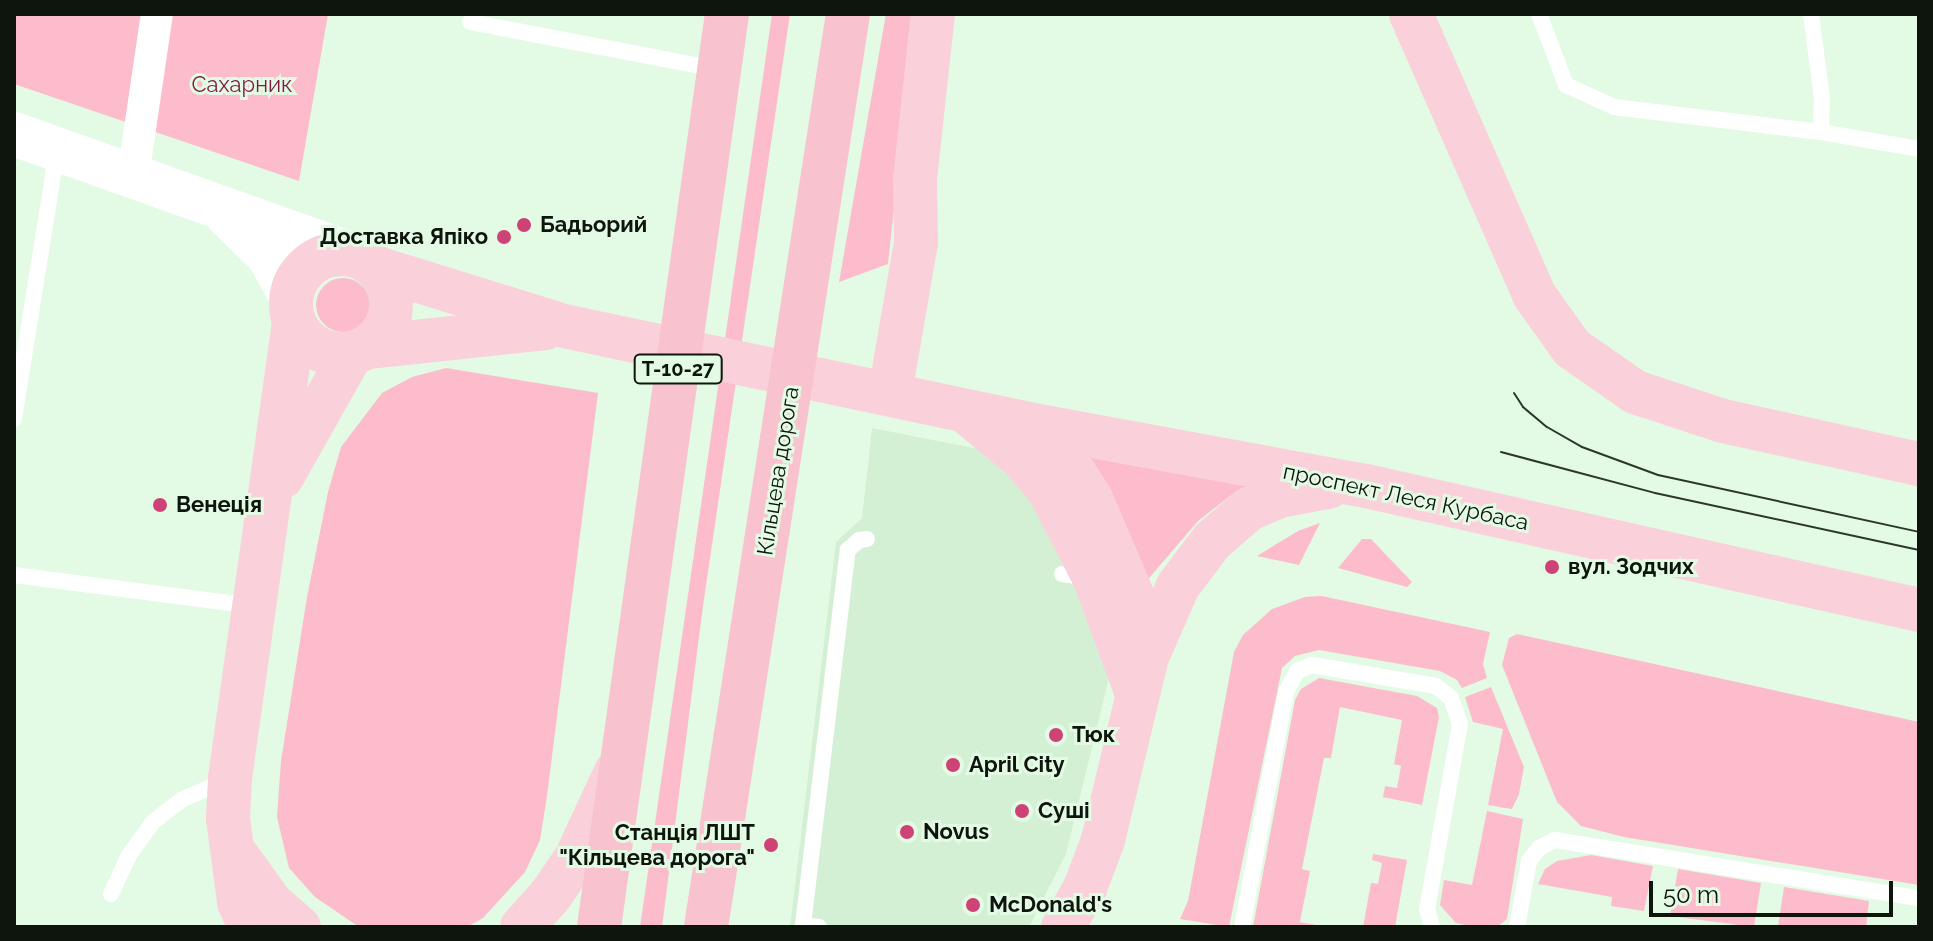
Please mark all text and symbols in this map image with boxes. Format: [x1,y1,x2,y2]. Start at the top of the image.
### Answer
park label: Сахарник [192,72,292,98]
place label: Бадьорий [540,212,647,238]
marker: Бадьорий [515,216,533,234]
place label: Доставка Япіко [320,224,488,250]
marker: Доставка Япіко [495,228,513,246]
road number: Т-10-27 [632,353,724,385]
street label: Кільцева дорога [752,385,804,557]
street label: проспект Леся Курбаса [1281,458,1531,536]
place label: Венеція [176,492,262,518]
marker: Венеція [151,496,169,514]
place label: вул. Зодчих [1568,554,1694,580]
marker: вул. Зодчих [1543,558,1561,576]
place label: Тюк [1072,722,1115,748]
marker: Тюк [1047,726,1065,744]
place label: April City [969,752,1065,778]
marker: April City [944,756,962,774]
place label: Суші [1038,798,1090,824]
marker: Суші [1013,802,1031,820]
place label: Станція ЛШТ "Кільцева дорога" [559,819,755,870]
place label: Novus [923,819,989,845]
marker: Novus [898,823,916,841]
marker: Станція ЛШТ "Кільцева дорога" [762,836,780,854]
scale bar [1653,865,1897,915]
text: 50 m [1663,880,1719,909]
place label: McDonald's [989,892,1112,918]
marker: McDonald's [964,896,982,914]

